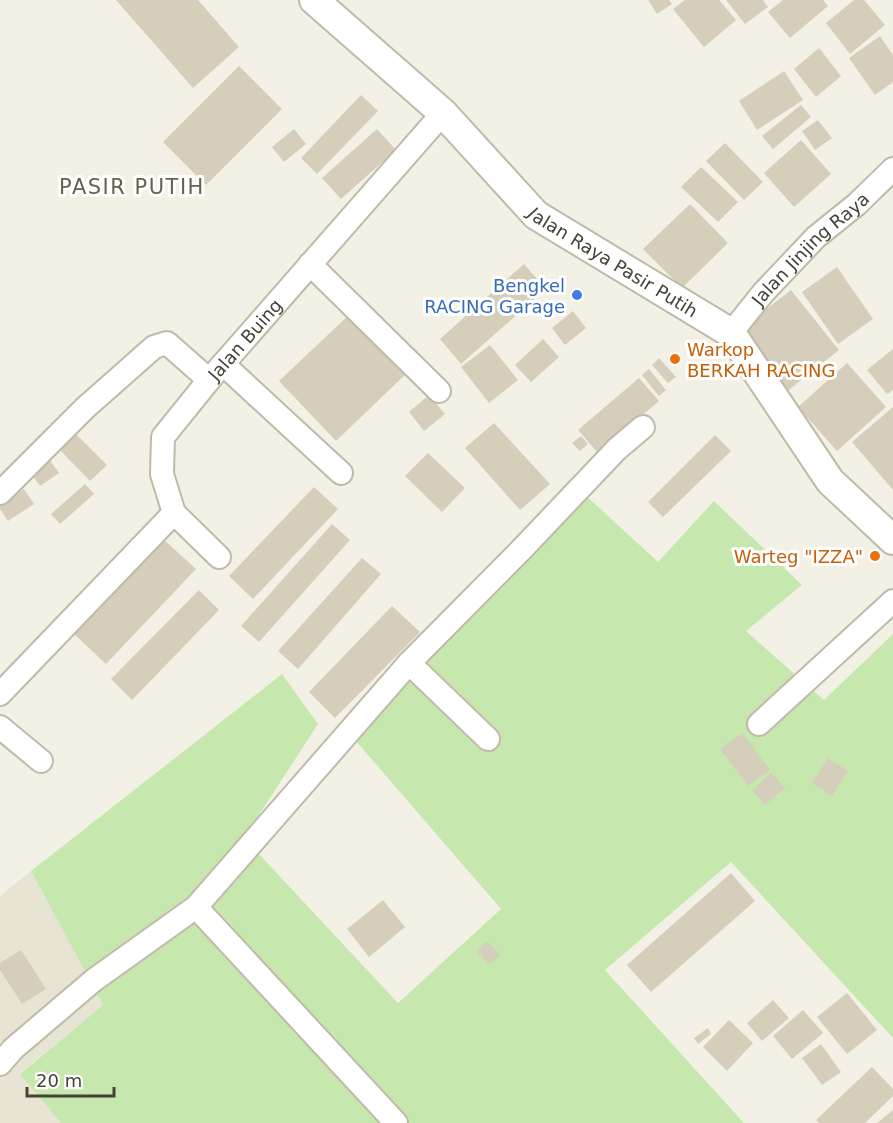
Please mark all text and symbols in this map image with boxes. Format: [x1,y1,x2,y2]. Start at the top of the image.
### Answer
district label: PASIR PUTIH [59,175,205,199]
street label: Jalan Jinjing Raya [746,188,873,310]
street label: Jalan Raya Pasir Putih [523,202,702,321]
place label: Bengkel RACING Garage [424,275,565,317]
marker: Bengkel RACING Garage [570,288,584,302]
street label: Jalan Buing [203,294,286,385]
place label: Warkop BERKAH RACING [687,339,835,381]
marker: Warkop BERKAH RACING [668,352,682,366]
place label: Warteg "IZZA" [734,546,863,567]
marker: Warteg "IZZA" [868,549,882,563]
scale bar [27,1060,114,1098]
text: 20 m [36,1070,82,1091]

